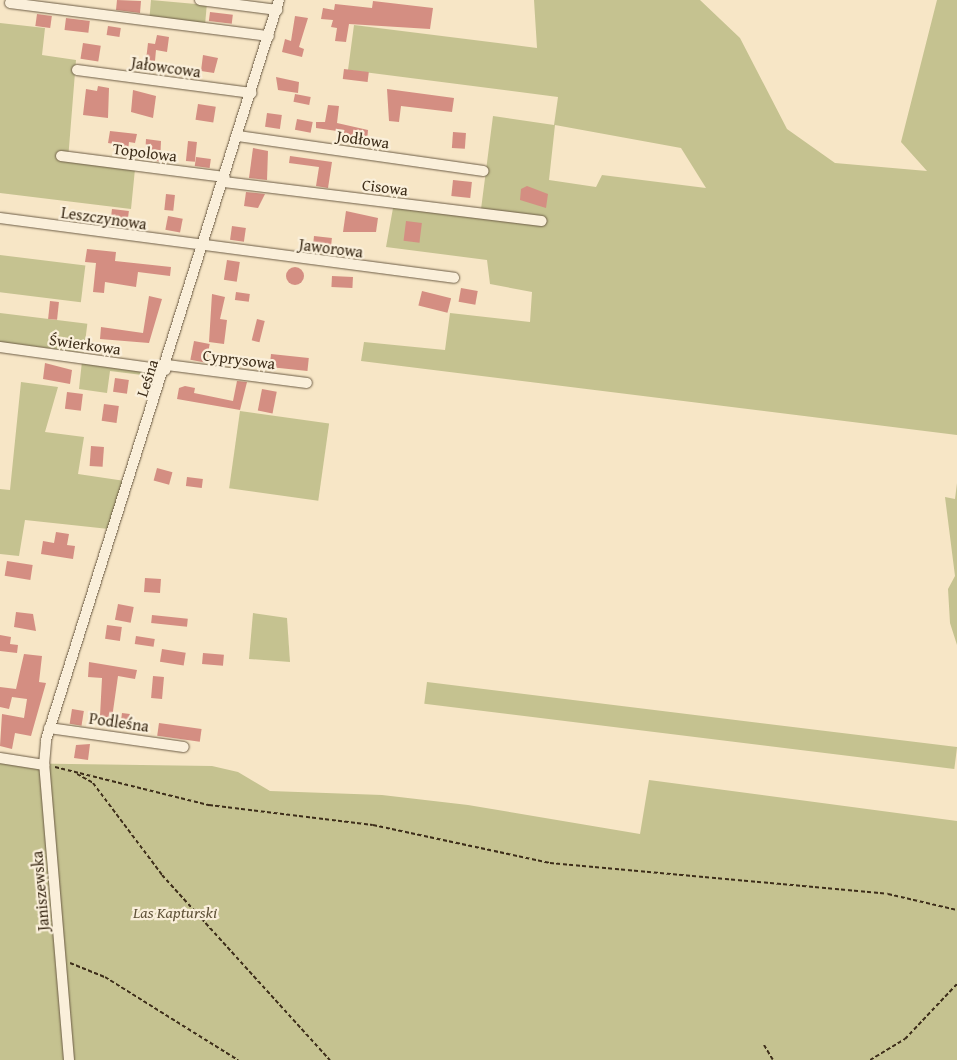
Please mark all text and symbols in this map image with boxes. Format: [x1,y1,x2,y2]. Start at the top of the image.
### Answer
street label: Jałowcowa [130,53,202,81]
street label: Jodłowa [335,126,391,152]
street label: Topolowa [112,139,178,165]
street label: Cisowa [361,175,409,199]
street label: Leszczynowa [60,202,148,234]
street label: Jaworowa [298,235,364,261]
street label: Świerkowa [48,329,122,359]
street label: Cyprysowa [202,345,276,373]
street label: Leśna [132,357,162,399]
street label: Podleśna [88,708,150,736]
street label: Janiszewska [27,850,53,932]
park label: Las Kapturski [133,902,217,922]

